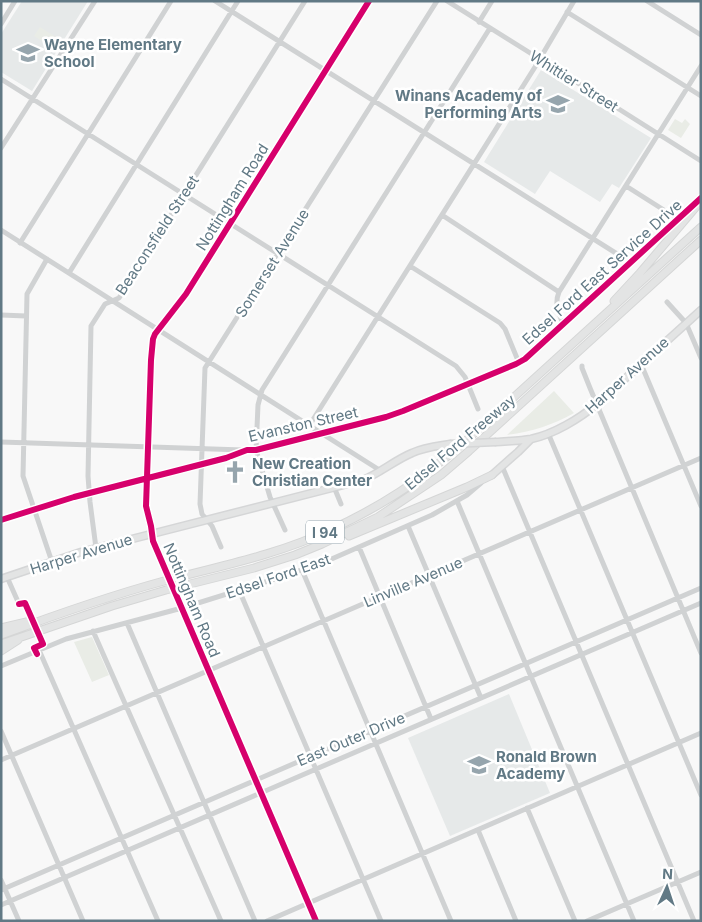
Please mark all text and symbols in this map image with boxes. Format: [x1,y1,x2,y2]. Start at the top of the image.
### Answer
place label: Wayne Elementary School [44,35,182,71]
school or university icon: Wayne Elementary School [15,40,41,66]
street label: Whittier Street [526,46,622,116]
place label: Winans Academy of Performing Arts [395,86,542,122]
school or university icon: Winans Academy of Performing Arts [545,91,571,117]
street label: Nottingham Road [192,140,272,254]
street label: Beaconsfield Street [111,172,203,298]
street label: Edsel Ford East Service Drive [518,195,686,349]
street label: Somerset Avenue [231,205,313,321]
street label: Harper Avenue [581,332,673,418]
street label: Edsel Ford Freeway [401,390,520,494]
street label: Evanston Street [246,402,360,446]
place label: New Creation Christian Center [252,454,372,490]
church icon: New Creation Christian Center [222,459,248,485]
road number: I 94 [306,520,344,544]
street label: Harper Avenue [28,529,134,579]
street label: Nottingham Road [159,540,225,660]
street label: Edsel Ford East [223,549,333,603]
street label: Linville Avenue [361,553,465,611]
street label: East Outer Drive [294,708,408,770]
place label: Ronald Brown Academy [496,747,597,783]
school or university icon: Ronald Brown Academy [466,752,492,778]
north arrow [642,862,692,912]
text: N [662,865,673,882]

